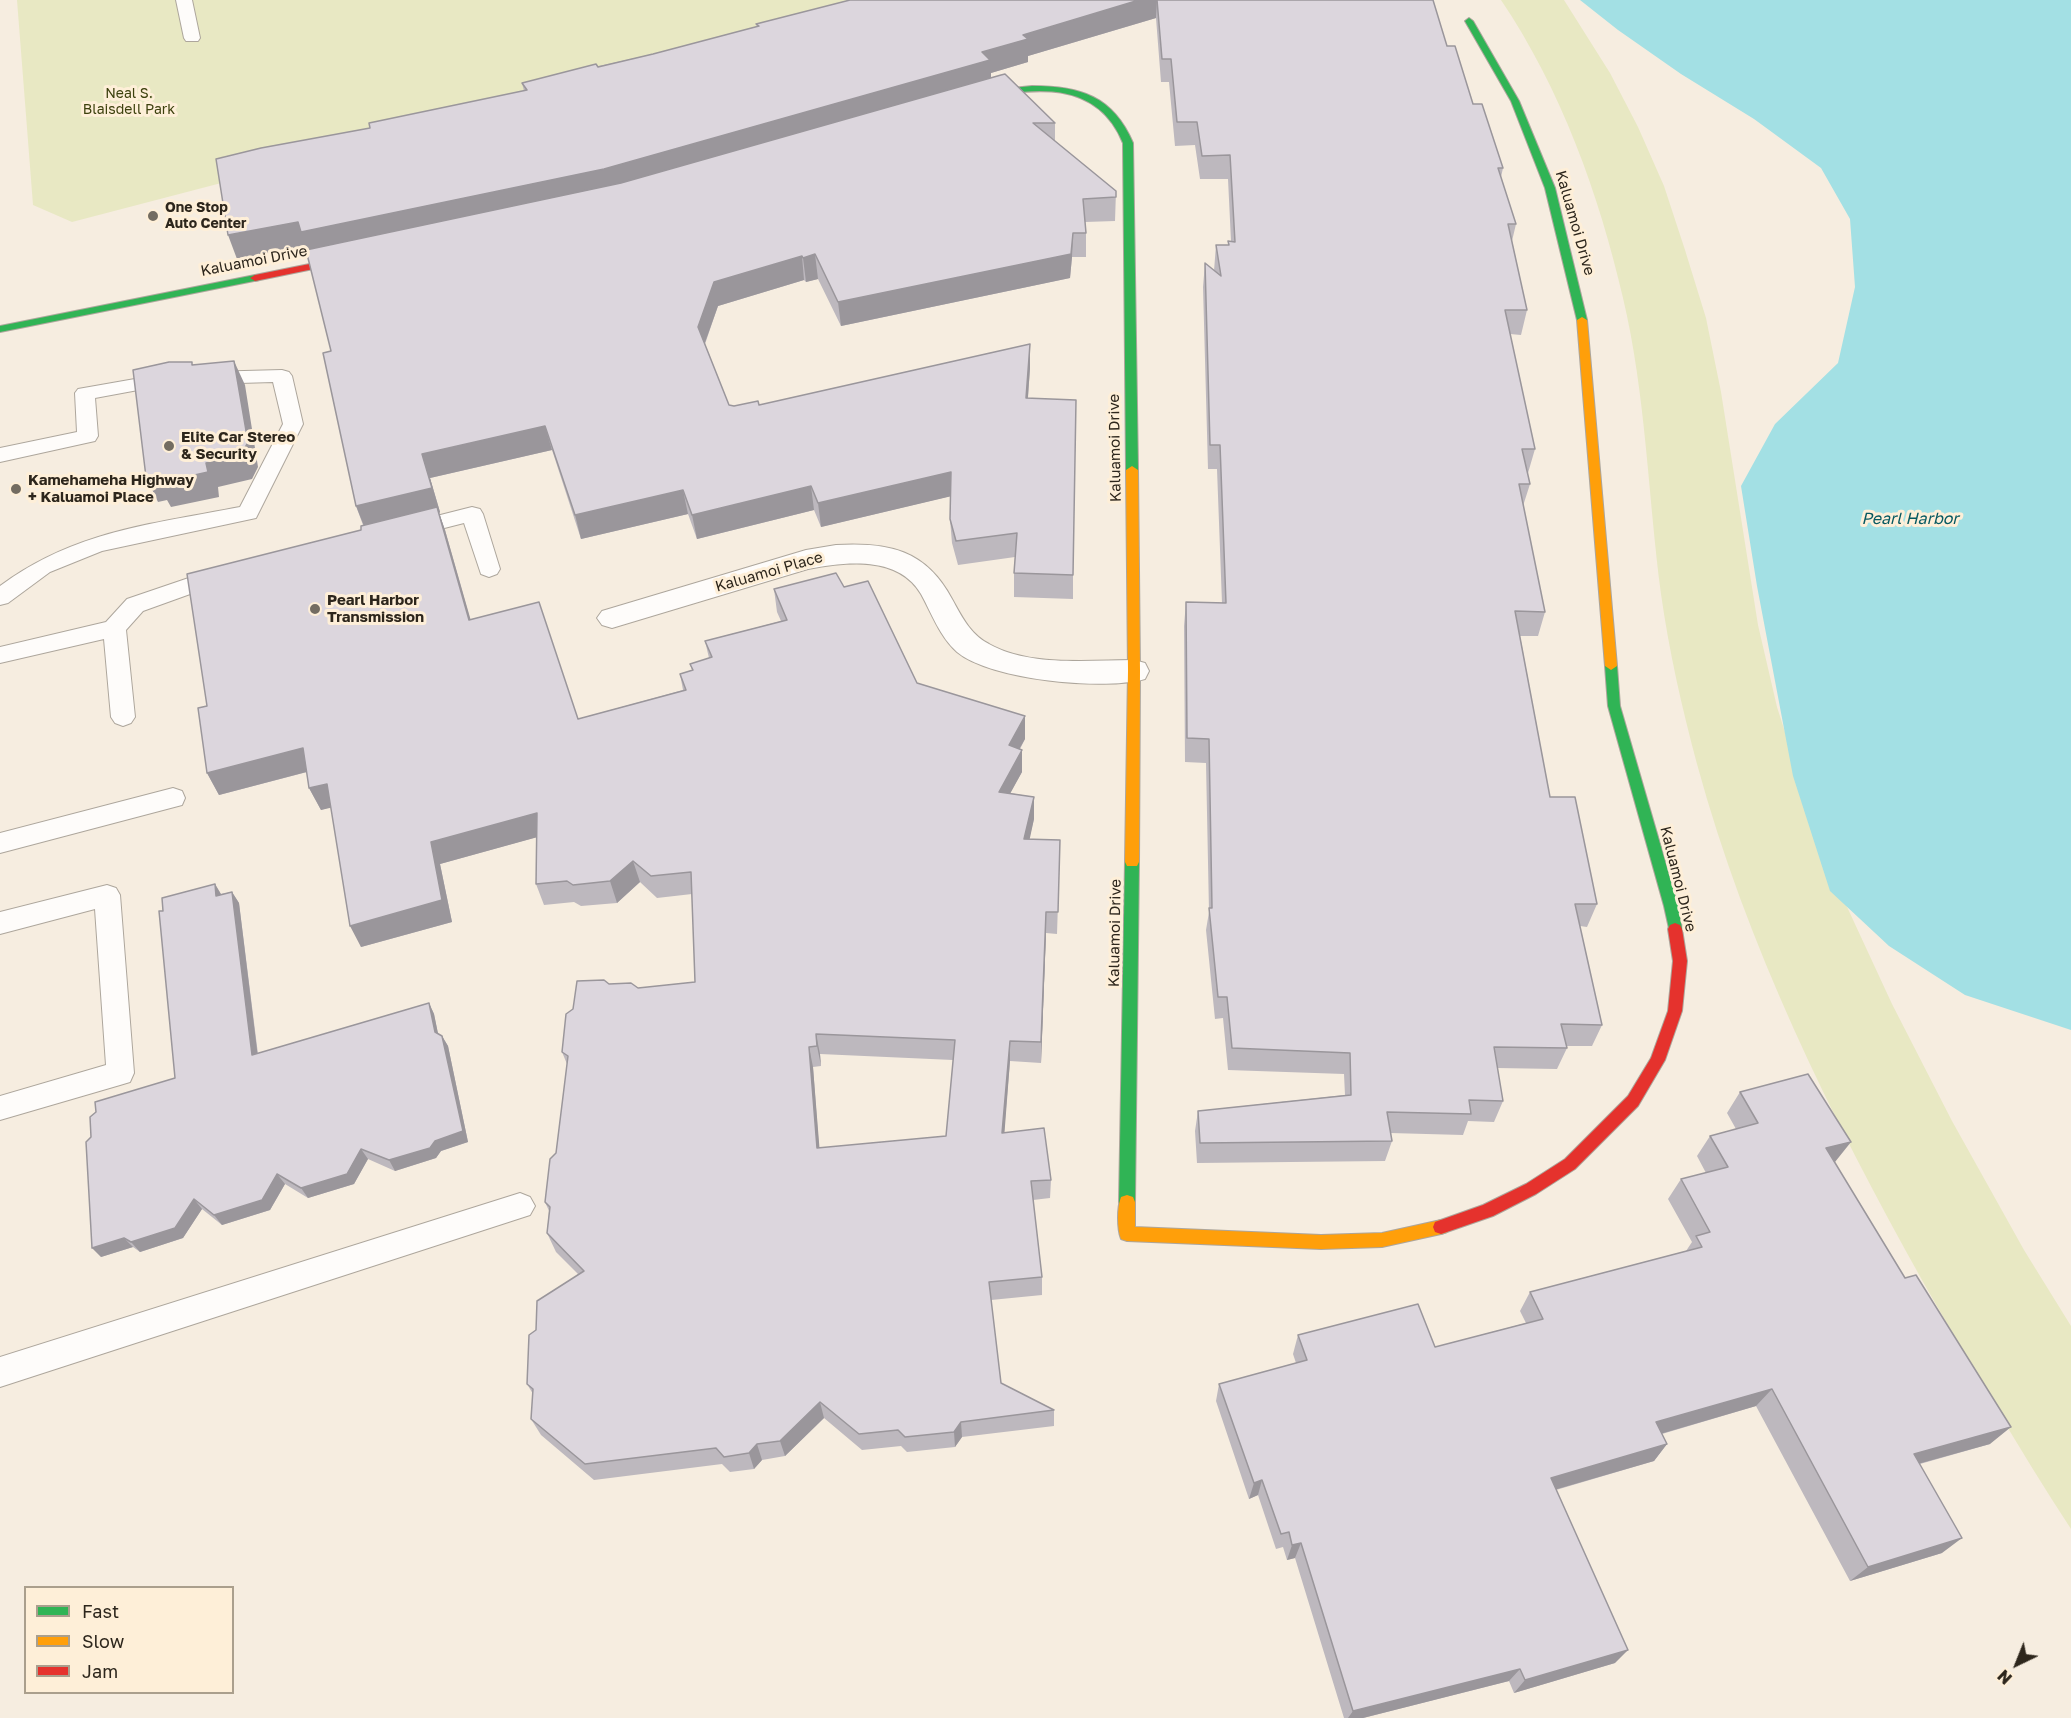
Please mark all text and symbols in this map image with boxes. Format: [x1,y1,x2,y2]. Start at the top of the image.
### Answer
park label: Neal S. Blaisdell Park [83,86,175,118]
street label: Kaluamoi Drive [1551,168,1599,278]
place label: One Stop Auto Center [165,200,247,232]
marker: One Stop Auto Center [146,209,160,223]
street label: Kaluamoi Drive [199,242,309,280]
street label: Kaluamoi Drive [1105,394,1125,502]
place label: Elite Car Stereo & Security [181,428,295,463]
marker: Elite Car Stereo & Security [162,439,176,453]
place label: Kamehameha Highway + Kaluamoi Place [28,471,194,506]
marker: Kamehameha Highway + Kaluamoi Place [9,482,23,496]
water label: Pearl Harbor [1861,509,1959,529]
street label: Kaluamoi Place [713,548,825,596]
place label: Pearl Harbor Transmission [327,591,424,626]
marker: Pearl Harbor Transmission [308,602,322,616]
street label: Kaluamoi Drive [1656,824,1700,934]
street label: Kaluamoi Drive [1105,879,1125,987]
legend [24,1586,234,1694]
text: Fast [82,1600,119,1622]
text: Slow [82,1630,124,1652]
north arrow [1987,1634,2047,1694]
text: Jam [82,1660,118,1682]
text: N [1993,1666,2016,1689]

